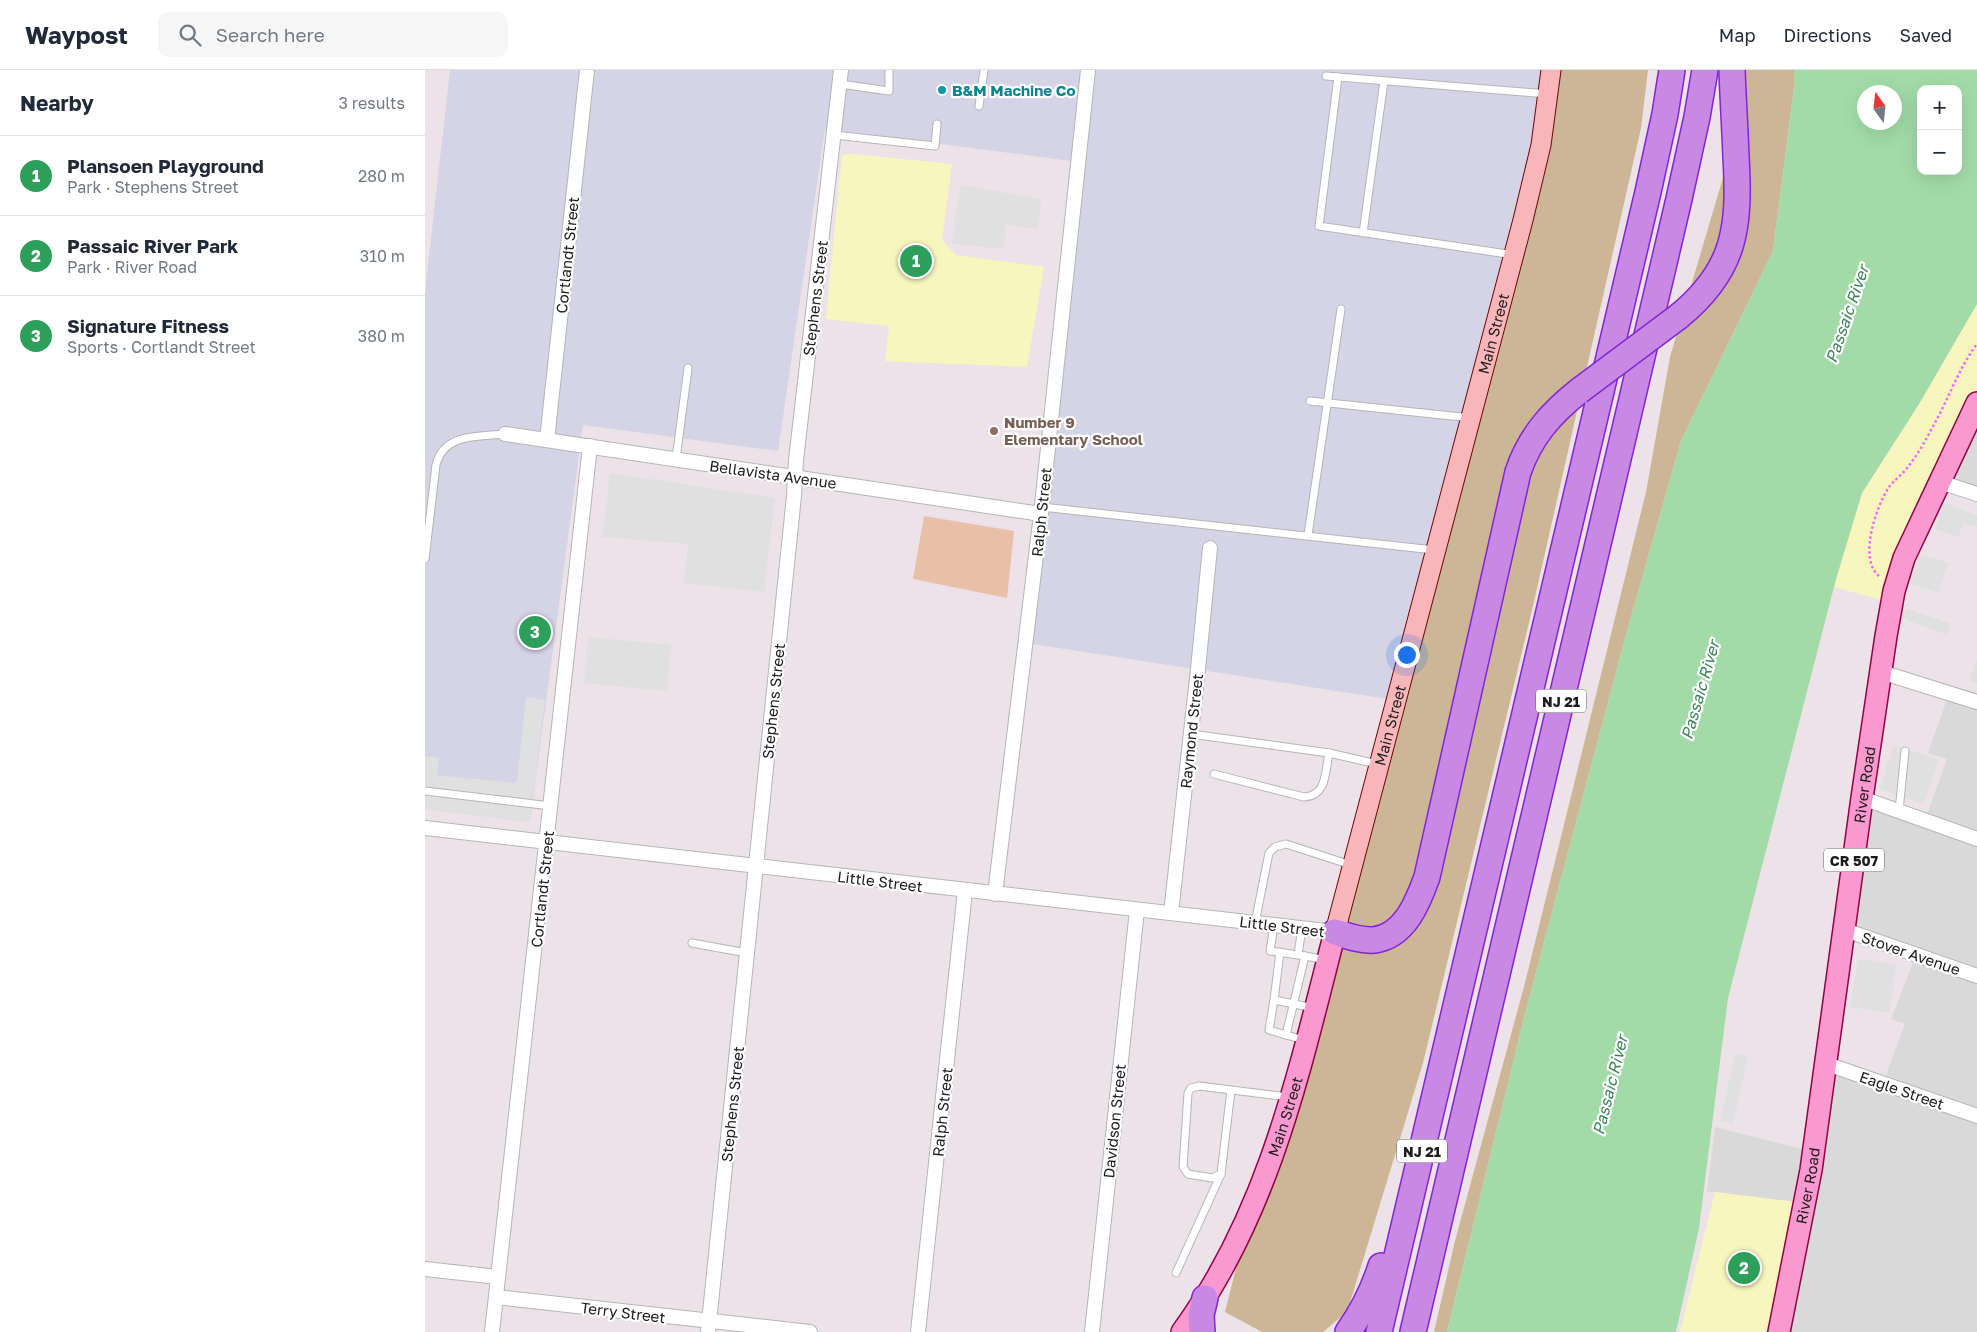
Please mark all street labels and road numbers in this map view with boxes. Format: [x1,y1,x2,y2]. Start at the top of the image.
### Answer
street label: Cortlandt Street [552,196,582,314]
street label: Stephens Street [799,239,831,357]
street label: Main Street [1474,291,1512,376]
street label: Bellavista Avenue [708,456,838,492]
street label: Ralph Street [1027,466,1055,558]
street label: Stephens Street [758,642,788,760]
street label: Raymond Street [1176,673,1206,789]
street label: Main Street [1370,683,1409,767]
road number: NJ 21 [1536,690,1586,712]
street label: River Road [1850,745,1879,824]
street label: Cortlandt Street [527,830,557,948]
road number: CR 507 [1824,848,1884,872]
street label: Little Street [836,867,924,895]
street label: Little Street [1238,912,1326,940]
street label: Stover Avenue [1859,928,1963,978]
street label: Stephens Street [717,1045,747,1163]
street label: Davidson Street [1099,1063,1129,1179]
street label: Ralph Street [928,1066,956,1158]
street label: Eagle Street [1857,1067,1947,1113]
street label: Main Street [1264,1074,1306,1159]
road number: NJ 21 [1397,1140,1447,1162]
street label: River Road [1792,1146,1823,1226]
street label: Terry Street [580,1298,666,1326]

